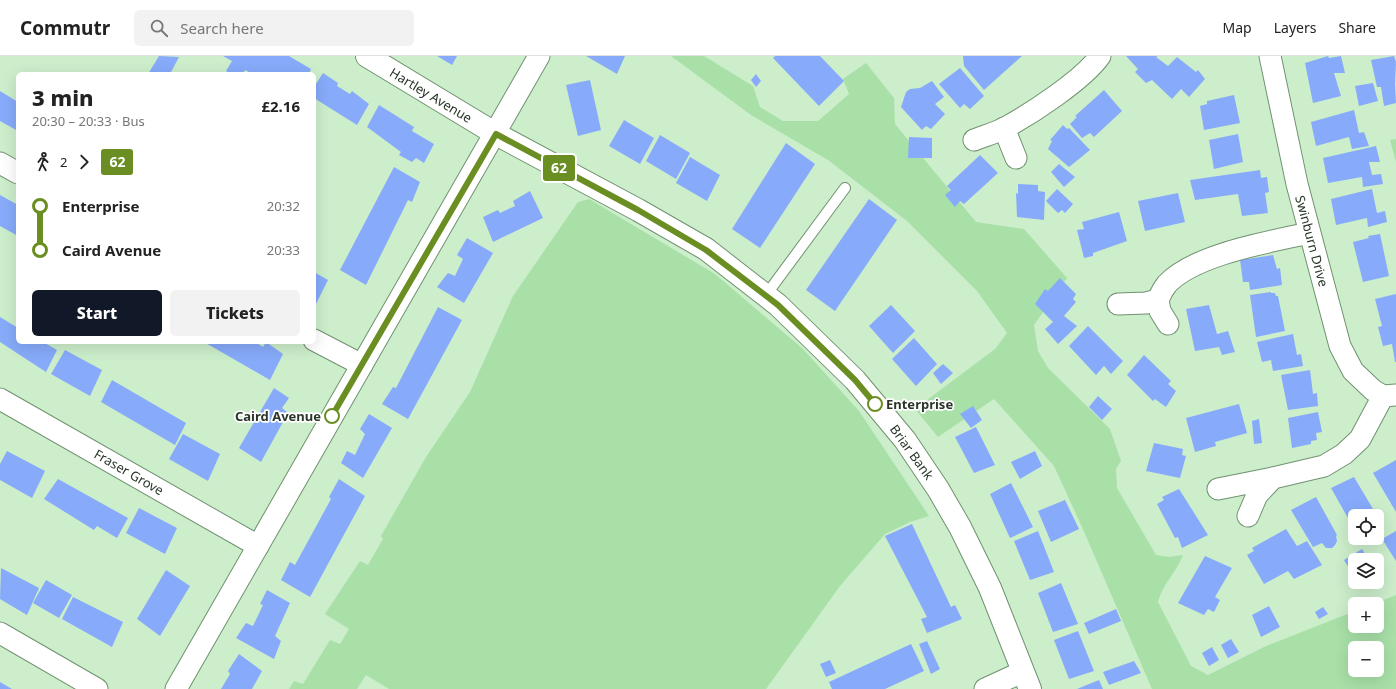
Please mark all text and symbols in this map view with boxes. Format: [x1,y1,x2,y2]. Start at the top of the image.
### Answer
search box [134,10,414,46]
text: Commutr [20,15,110,41]
icon: search [148,17,170,39]
text: Search here [180,18,264,38]
text: Map [1223,18,1252,37]
text: Layers [1274,18,1316,37]
text: Share [1338,18,1376,37]
street label: Hartley Avenue [386,63,476,127]
text: 3 min [32,82,93,112]
text: £2.16 [261,96,300,116]
text: 20:30 – 20:33 · Bus [32,112,145,130]
icon: walk [32,151,54,173]
icon: forward [73,151,95,173]
text: 62 [109,152,125,171]
text: 2 [60,153,67,171]
line badge: 62 [541,155,577,181]
text: 62 [551,158,567,177]
street label: Swinburn Drive [1291,193,1333,289]
text: Enterprise [62,196,139,216]
text: 20:32 [267,197,300,215]
text: Caird Avenue [62,240,161,260]
text: 20:33 [267,241,300,259]
button: Start [32,290,162,336]
button: Tickets [170,290,300,336]
place label: Enterprise [886,395,953,413]
marker: Enterprise [867,396,883,412]
place label: Caird Avenue [235,407,321,425]
marker: Caird Avenue [324,408,340,424]
street label: Briar Bank [886,421,938,483]
street label: Fraser Grove [91,445,167,499]
map controls [1348,509,1384,677]
button: locate [1348,509,1384,545]
button: layers [1348,553,1384,589]
button: + [1348,597,1384,633]
button: − [1348,641,1384,677]

